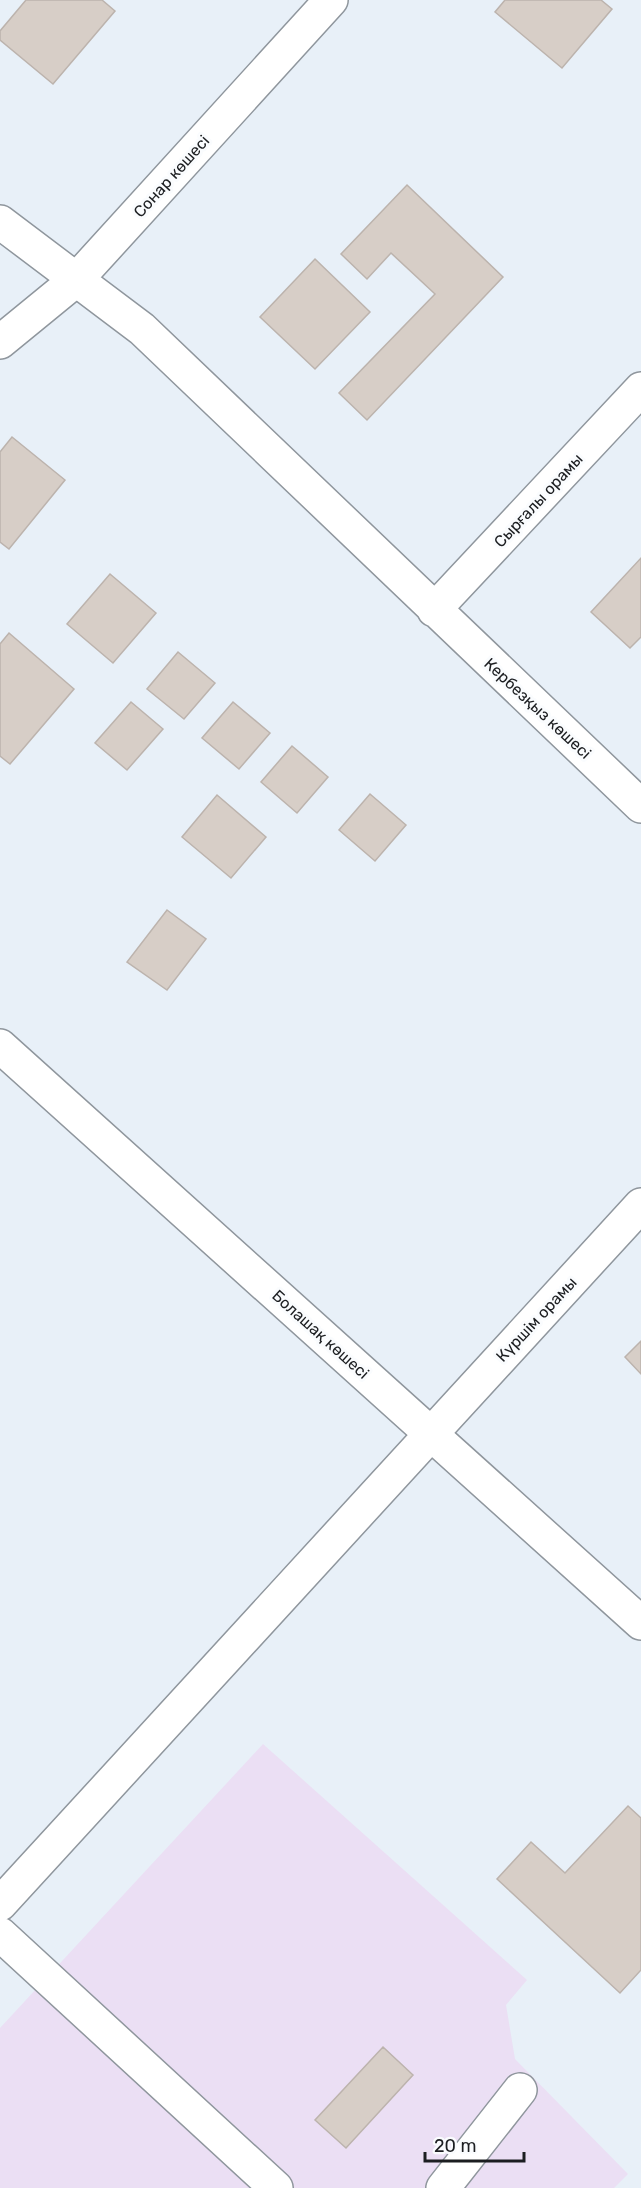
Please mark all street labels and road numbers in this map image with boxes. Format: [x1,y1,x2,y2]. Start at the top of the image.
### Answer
street label: Сонар көшесі [130,131,213,221]
street label: Сырғалы орамы [490,449,587,551]
street label: Кербезқыз көшесі [480,654,595,763]
street label: Күршім орамы [492,1273,581,1366]
street label: Болашақ көшесі [268,1286,373,1383]

